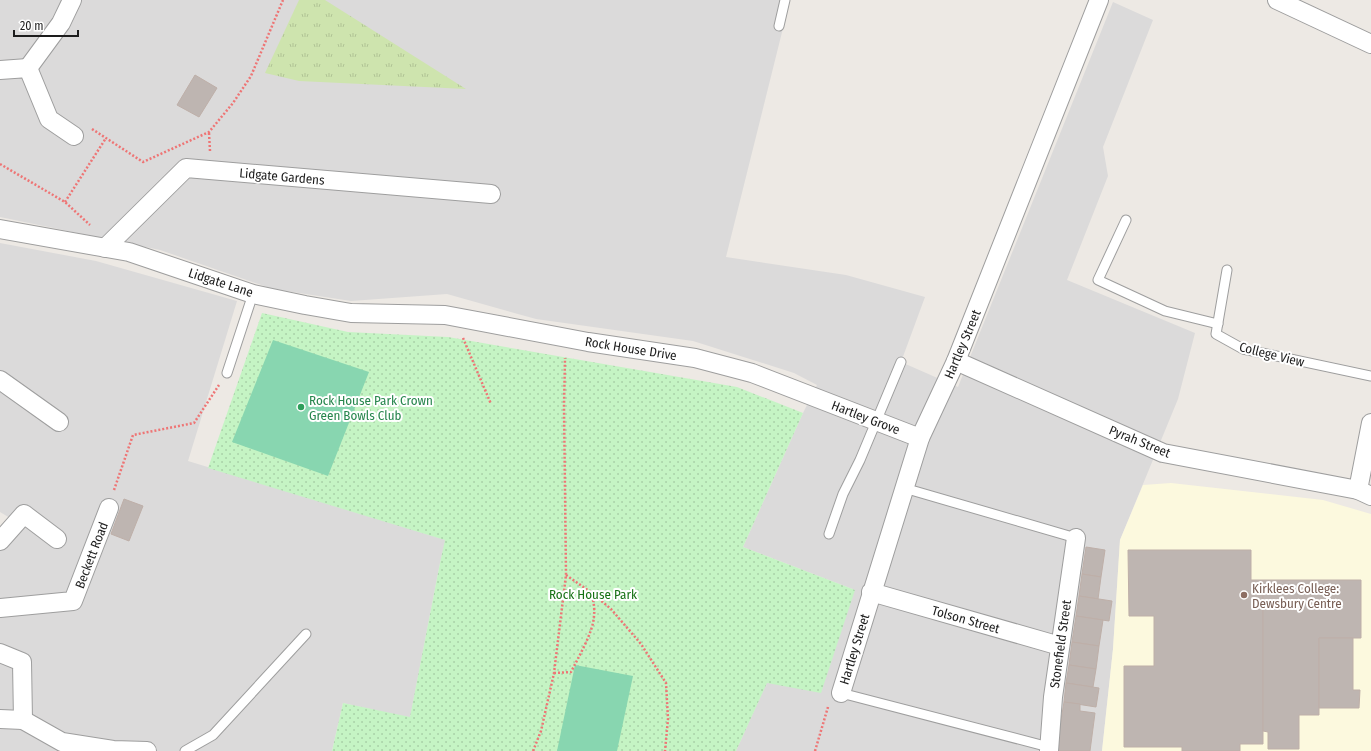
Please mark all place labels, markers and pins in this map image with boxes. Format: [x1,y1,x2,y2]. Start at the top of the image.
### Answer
place label: Rock House Park Crown Green Bowls Club [309,393,433,423]
marker: Rock House Park Crown Green Bowls Club [296,402,306,412]
place label: Kirklees College: Dewsbury Centre [1252,581,1342,611]
marker: Kirklees College: Dewsbury Centre [1239,590,1249,600]

